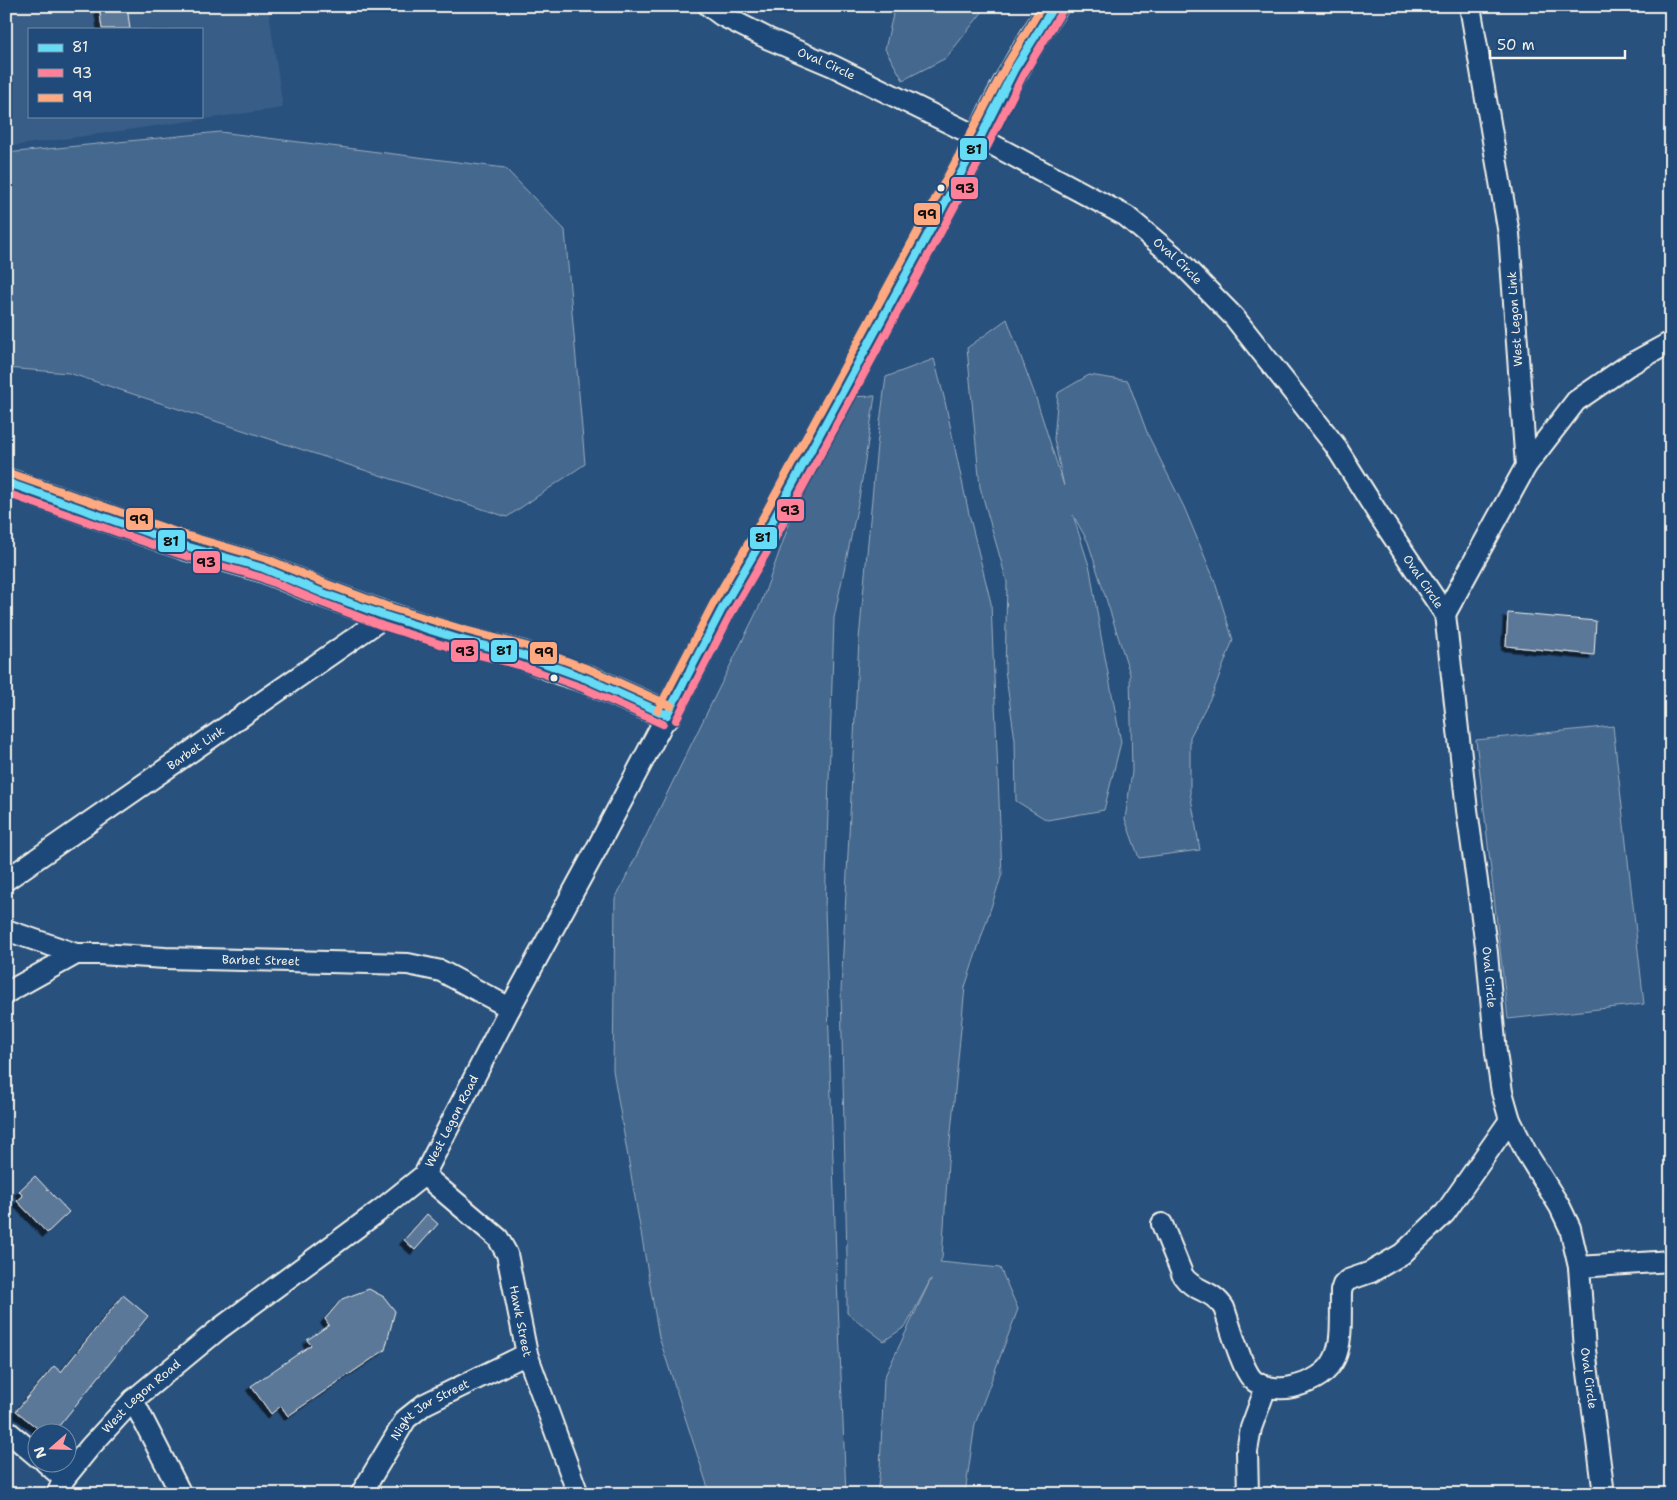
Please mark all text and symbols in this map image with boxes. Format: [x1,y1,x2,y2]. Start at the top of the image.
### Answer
legend [28,28,202,118]
scale bar [1490,28,1624,60]
text: 50 m [1497,35,1535,55]
text: 81 [72,37,88,57]
street label: Oval Circle [795,44,858,84]
text: 93 [72,63,92,83]
text: 99 [72,87,92,107]
line badge: 81 [959,137,988,161]
text: 81 [966,140,982,158]
line badge: 93 [950,176,979,200]
text: 93 [955,179,975,197]
unlabelled marker [936,183,946,193]
line badge: 99 [913,202,941,226]
text: 99 [917,205,937,223]
street label: Oval Circle [1150,234,1206,288]
street label: West Legon Link [1504,271,1526,367]
line badge: 93 [776,498,805,522]
text: 93 [780,501,800,519]
line badge: 99 [125,507,154,531]
text: 99 [129,510,149,528]
line badge: 81 [749,526,778,550]
text: 81 [755,528,771,546]
line badge: 81 [157,529,186,553]
text: 81 [163,532,179,550]
line badge: 93 [192,550,221,574]
street label: Oval Circle [1399,551,1447,612]
text: 93 [196,553,216,571]
line badge: 93 [450,639,479,663]
line badge: 81 [490,639,518,663]
text: 81 [496,641,512,659]
line badge: 99 [529,641,558,665]
text: 93 [455,642,475,660]
text: 99 [534,643,554,661]
unlabelled marker [549,673,559,683]
street label: Barbet Link [164,723,228,774]
street label: Oval Circle [1478,945,1500,1009]
street label: Barbet Street [222,951,300,969]
street label: West Legon Road [421,1072,482,1170]
street label: Hawk Street [505,1284,535,1359]
street label: Oval Circle [1577,1347,1601,1410]
street label: West Legon Road [98,1356,184,1437]
street label: Night Jar Street [387,1376,472,1443]
north arrow [28,1422,78,1472]
text: N [29,1444,50,1461]

